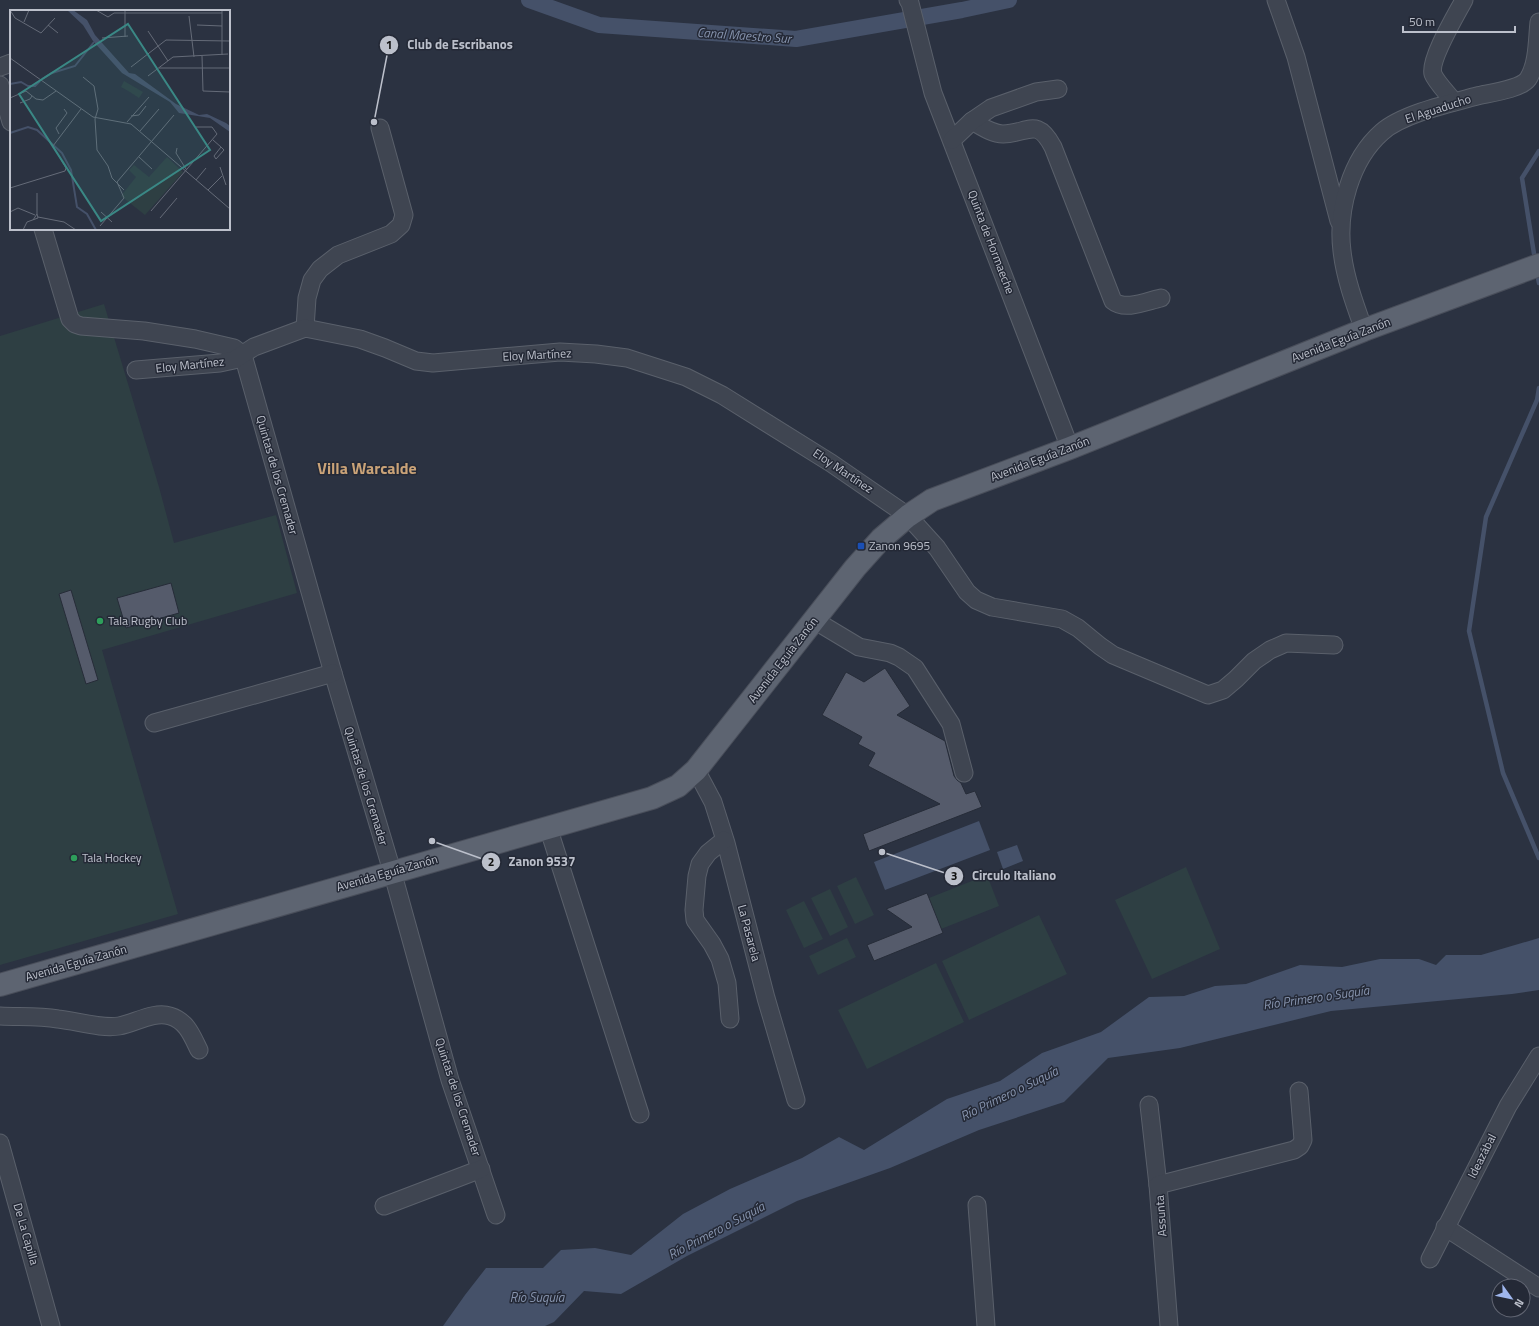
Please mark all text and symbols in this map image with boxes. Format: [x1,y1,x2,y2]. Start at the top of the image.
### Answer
scale bar [1403,8,1515,34]
inset map [10,10,230,230]
text: 50 m [1409,12,1435,31]
water label: Canal Maestro Sur [696,22,794,48]
callout: Club de Escribanos [379,32,520,57]
text: Club de Escribanos [407,34,513,54]
text: 1 [386,35,392,54]
street label: El Aguaducho [1402,89,1473,128]
street label: Quinta de Hormaeche [963,187,1020,296]
street label: Avenida Eguía Zanón [1289,312,1393,367]
street label: Eloy Martínez [502,343,572,366]
street label: Eloy Martínez [155,351,225,378]
street label: Quintas de los Cremader [251,413,304,537]
street label: Avenida Eguía Zanón [988,431,1092,486]
street label: Eloy Martínez [809,443,877,498]
district label: Villa Warcalde [317,456,417,480]
place label: Zanon 9695 [869,536,930,555]
marker: Zanon 9695 [856,541,866,551]
place label: Tala Rugby Club [108,611,187,630]
street label: Avenida Eguía Zanón [743,613,822,707]
marker: Tala Rugby Club [95,616,105,626]
street label: Quintas de los Cremader [339,724,394,848]
place label: Tala Hockey [82,848,142,867]
street label: Avenida Eguía Zanón [334,849,440,896]
callout: Zanon 9537 [481,849,584,874]
text: Zanon 9537 [509,851,575,871]
text: 2 [488,852,494,871]
marker: Tala Hockey [69,853,79,863]
callout: Circulo Italiano [944,863,1064,888]
text: Circulo Italiano [972,865,1056,885]
text: 3 [951,866,957,885]
street label: La Pasarela [733,902,766,963]
street label: Avenida Eguía Zanón [23,939,129,986]
water label: Río Primero o Suquía [1262,979,1372,1014]
street label: Quintas de los Cremader [430,1035,487,1158]
water label: Río Primero o Suquía [957,1060,1063,1125]
street label: Ideazábal [1462,1130,1501,1181]
water label: Río Primero o Suquía [664,1195,769,1264]
street label: Assunta [1150,1195,1171,1237]
street label: De La Capilla [9,1201,44,1267]
north arrow [1491,1278,1531,1318]
water label: Río Suquía [510,1287,566,1307]
text: N [1511,1296,1528,1311]

